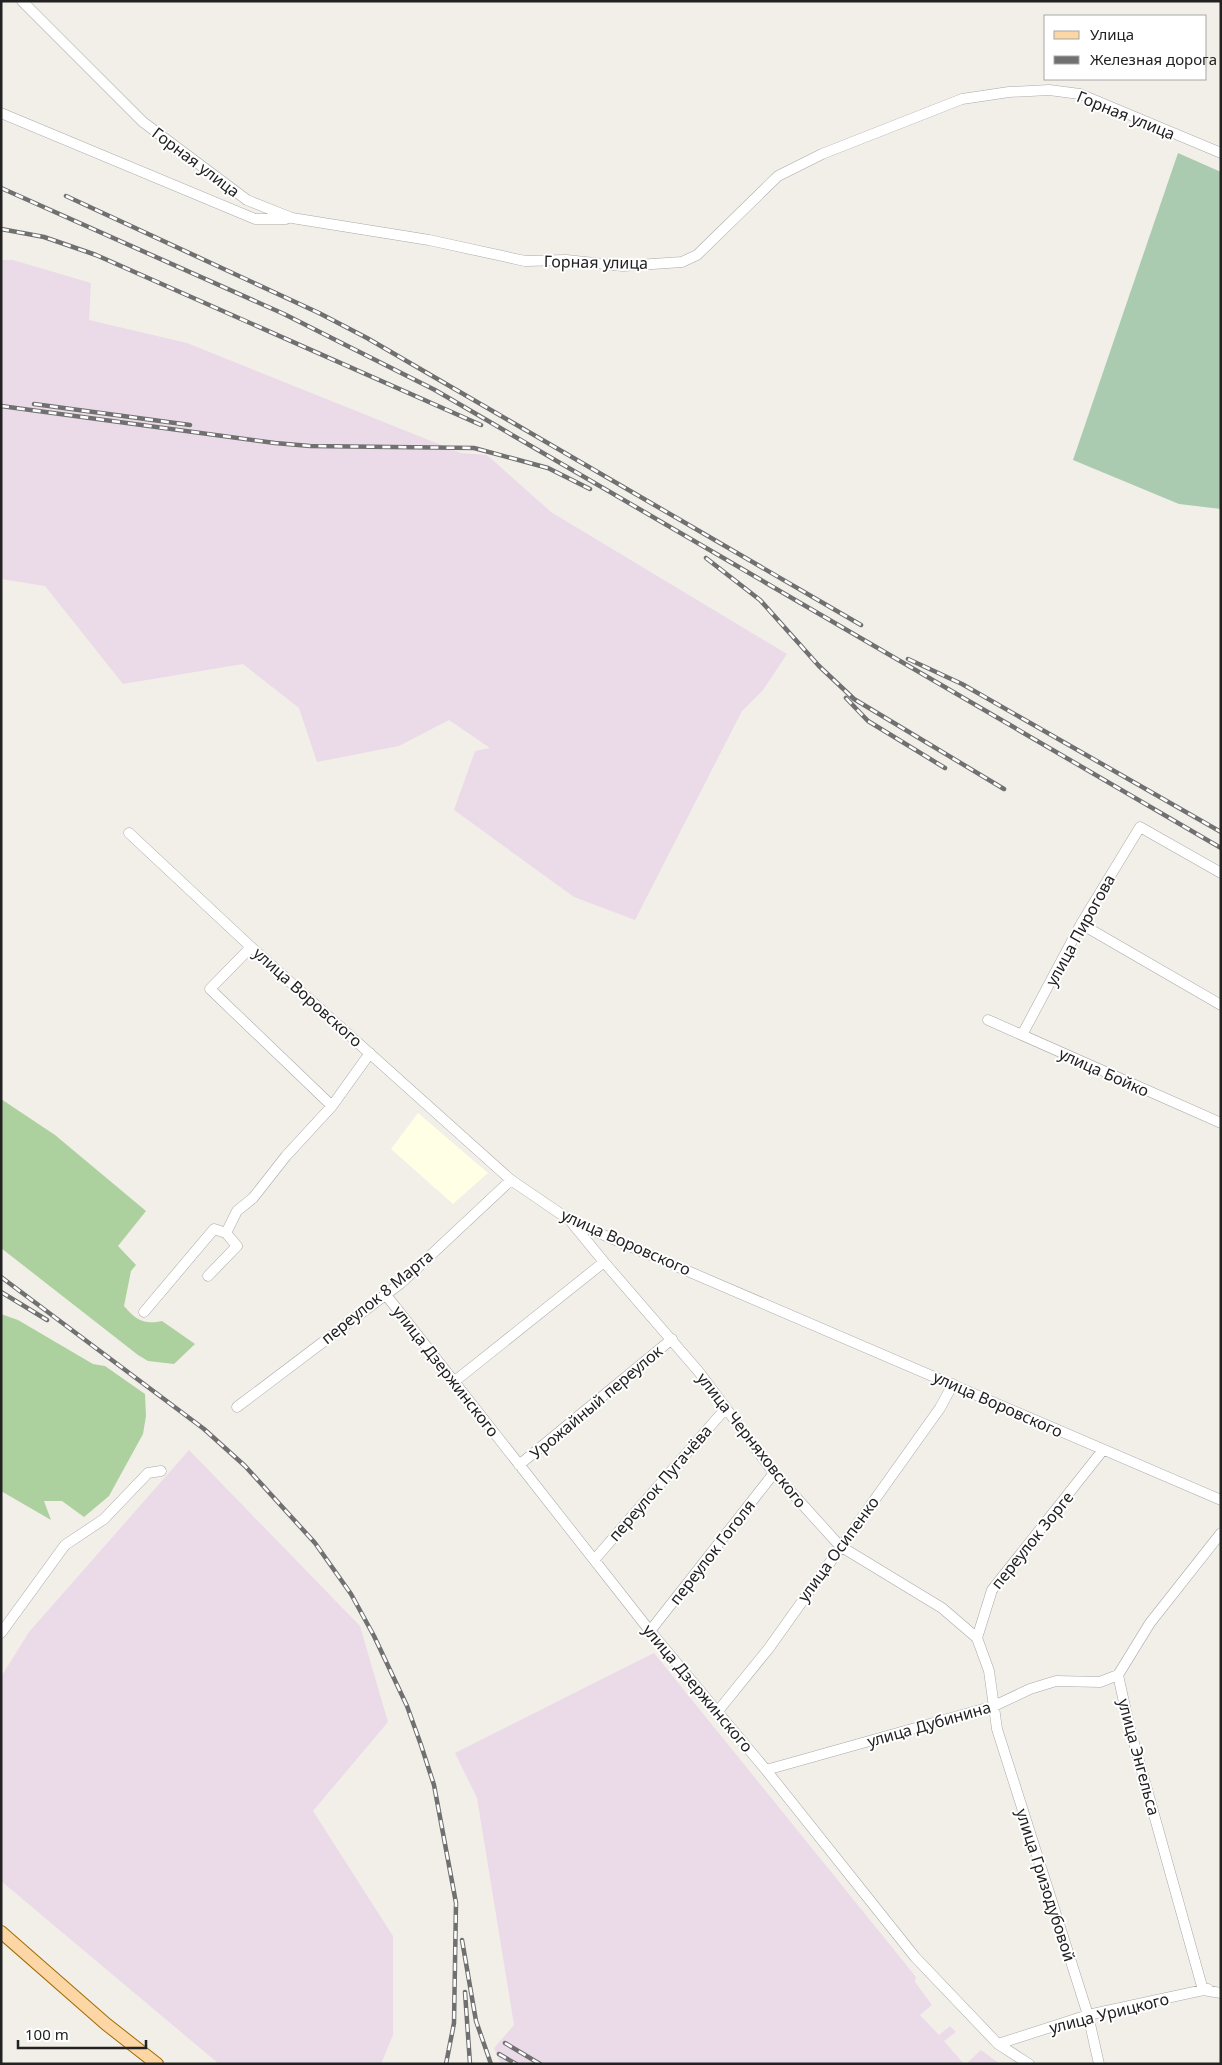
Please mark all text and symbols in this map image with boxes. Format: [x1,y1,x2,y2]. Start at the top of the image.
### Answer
legend [1044,15,1207,80]
text: Улица [1090,24,1134,44]
text: Железная дорога [1090,49,1217,69]
street label: Горная улица [1074,85,1178,145]
street label: Горная улица [148,122,244,202]
street label: Горная улица [544,250,648,274]
street label: улица Пирогова [1040,870,1120,990]
street label: улица Воровского [249,942,367,1052]
street label: улица Бойко [1055,1042,1153,1102]
street label: улица Воровского [558,1204,694,1280]
street label: переулок 8 Марта [316,1245,438,1349]
street label: улица Дзержинского [388,1301,504,1441]
street label: Урожайный переулок [525,1340,667,1464]
street label: улица Воровского [930,1366,1066,1442]
street label: улица Черняховского [692,1368,812,1512]
street label: переулок Пугачёва [603,1420,717,1546]
street label: переулок Зорге [986,1486,1078,1593]
street label: улица Осипенко [792,1492,884,1606]
street label: переулок Гоголя [664,1495,760,1609]
street label: улица Дзержинского [638,1619,758,1757]
street label: улица Дубинина [865,1696,993,1752]
street label: улица Энгельса [1113,1696,1165,1818]
street label: улица Гризодубовой [1011,1806,1081,1964]
street label: улица Урицкого [1047,1987,1171,2039]
scale bar [18,2018,145,2050]
text: 100 m [25,2024,69,2044]

